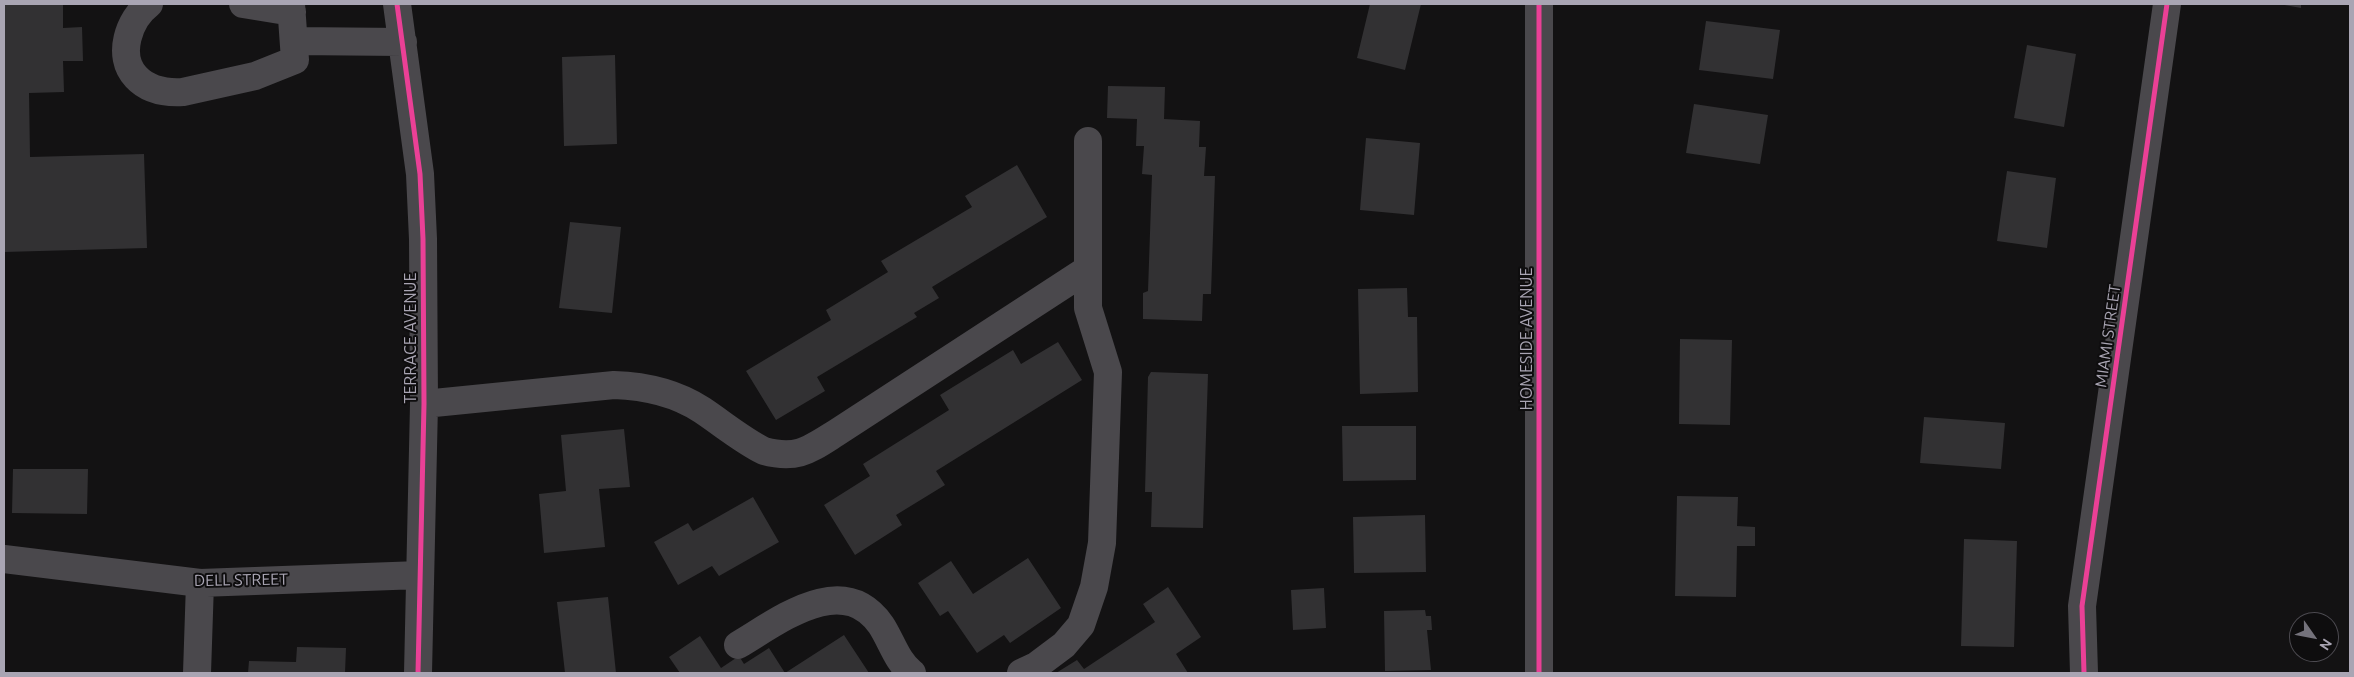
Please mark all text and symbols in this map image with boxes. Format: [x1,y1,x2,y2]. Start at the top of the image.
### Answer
street label: HOMESIDE AVENUE [1517,268,1537,410]
street label: TERRACE AVENUE [401,272,421,404]
street label: MIAMI STREET [2091,283,2125,389]
street label: DELL STREET [194,570,288,590]
north arrow [2289,612,2339,662]
text: N [2316,636,2335,653]

